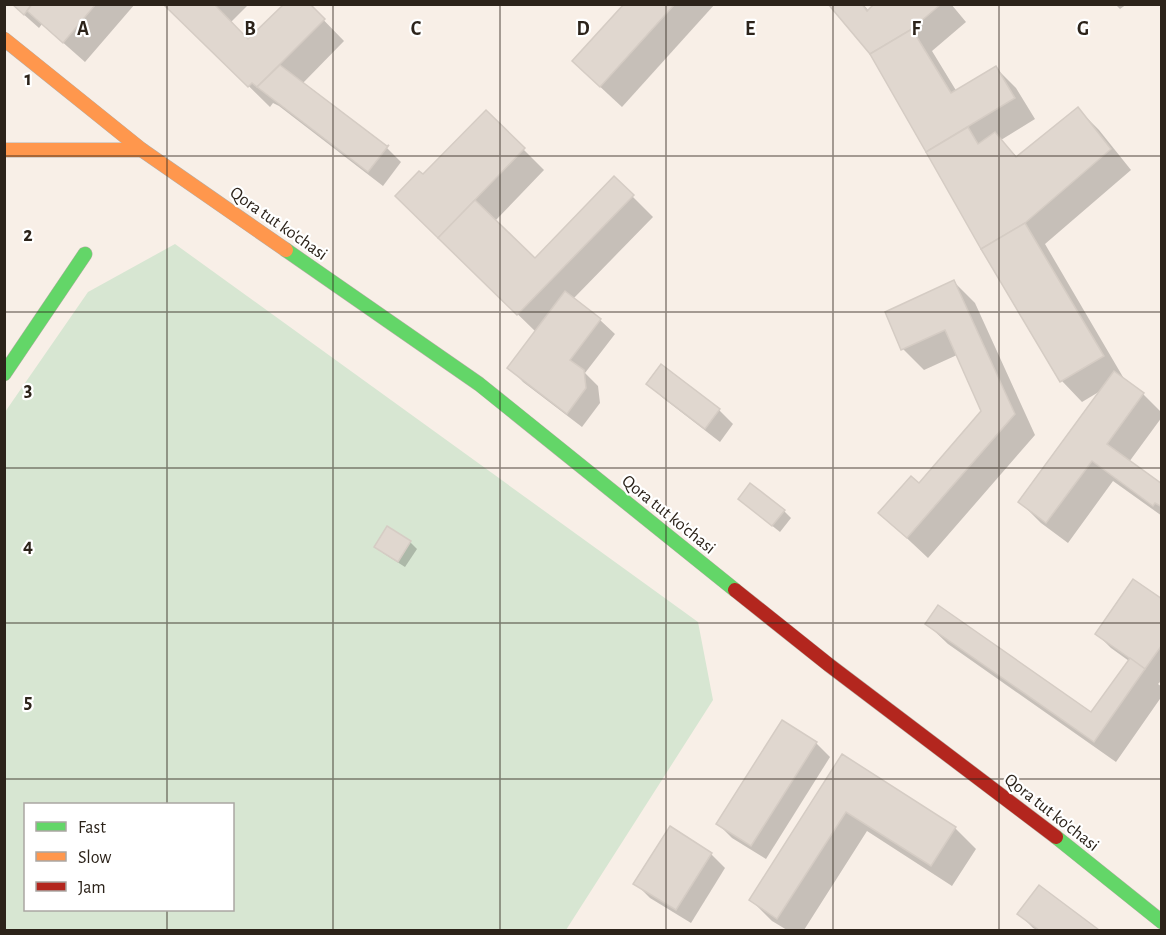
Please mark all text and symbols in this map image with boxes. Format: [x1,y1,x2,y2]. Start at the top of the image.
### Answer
text: A [77,19,89,39]
text: B [244,19,256,39]
text: C [411,19,422,39]
text: D [576,19,590,39]
text: E [745,19,755,39]
text: F [911,19,921,39]
text: G [1077,19,1089,39]
text: 1 [24,69,32,89]
street label: Qora tut ko'chasi [226,184,330,264]
text: 2 [23,225,33,245]
text: 3 [24,380,32,400]
street label: Qora tut ko'chasi [618,472,719,558]
text: 4 [23,536,33,556]
text: 5 [24,692,32,712]
street label: Qora tut ko'chasi [1001,770,1102,855]
legend [24,803,234,911]
text: Fast [78,819,106,837]
text: Slow [78,849,111,867]
text: Jam [78,879,106,897]

